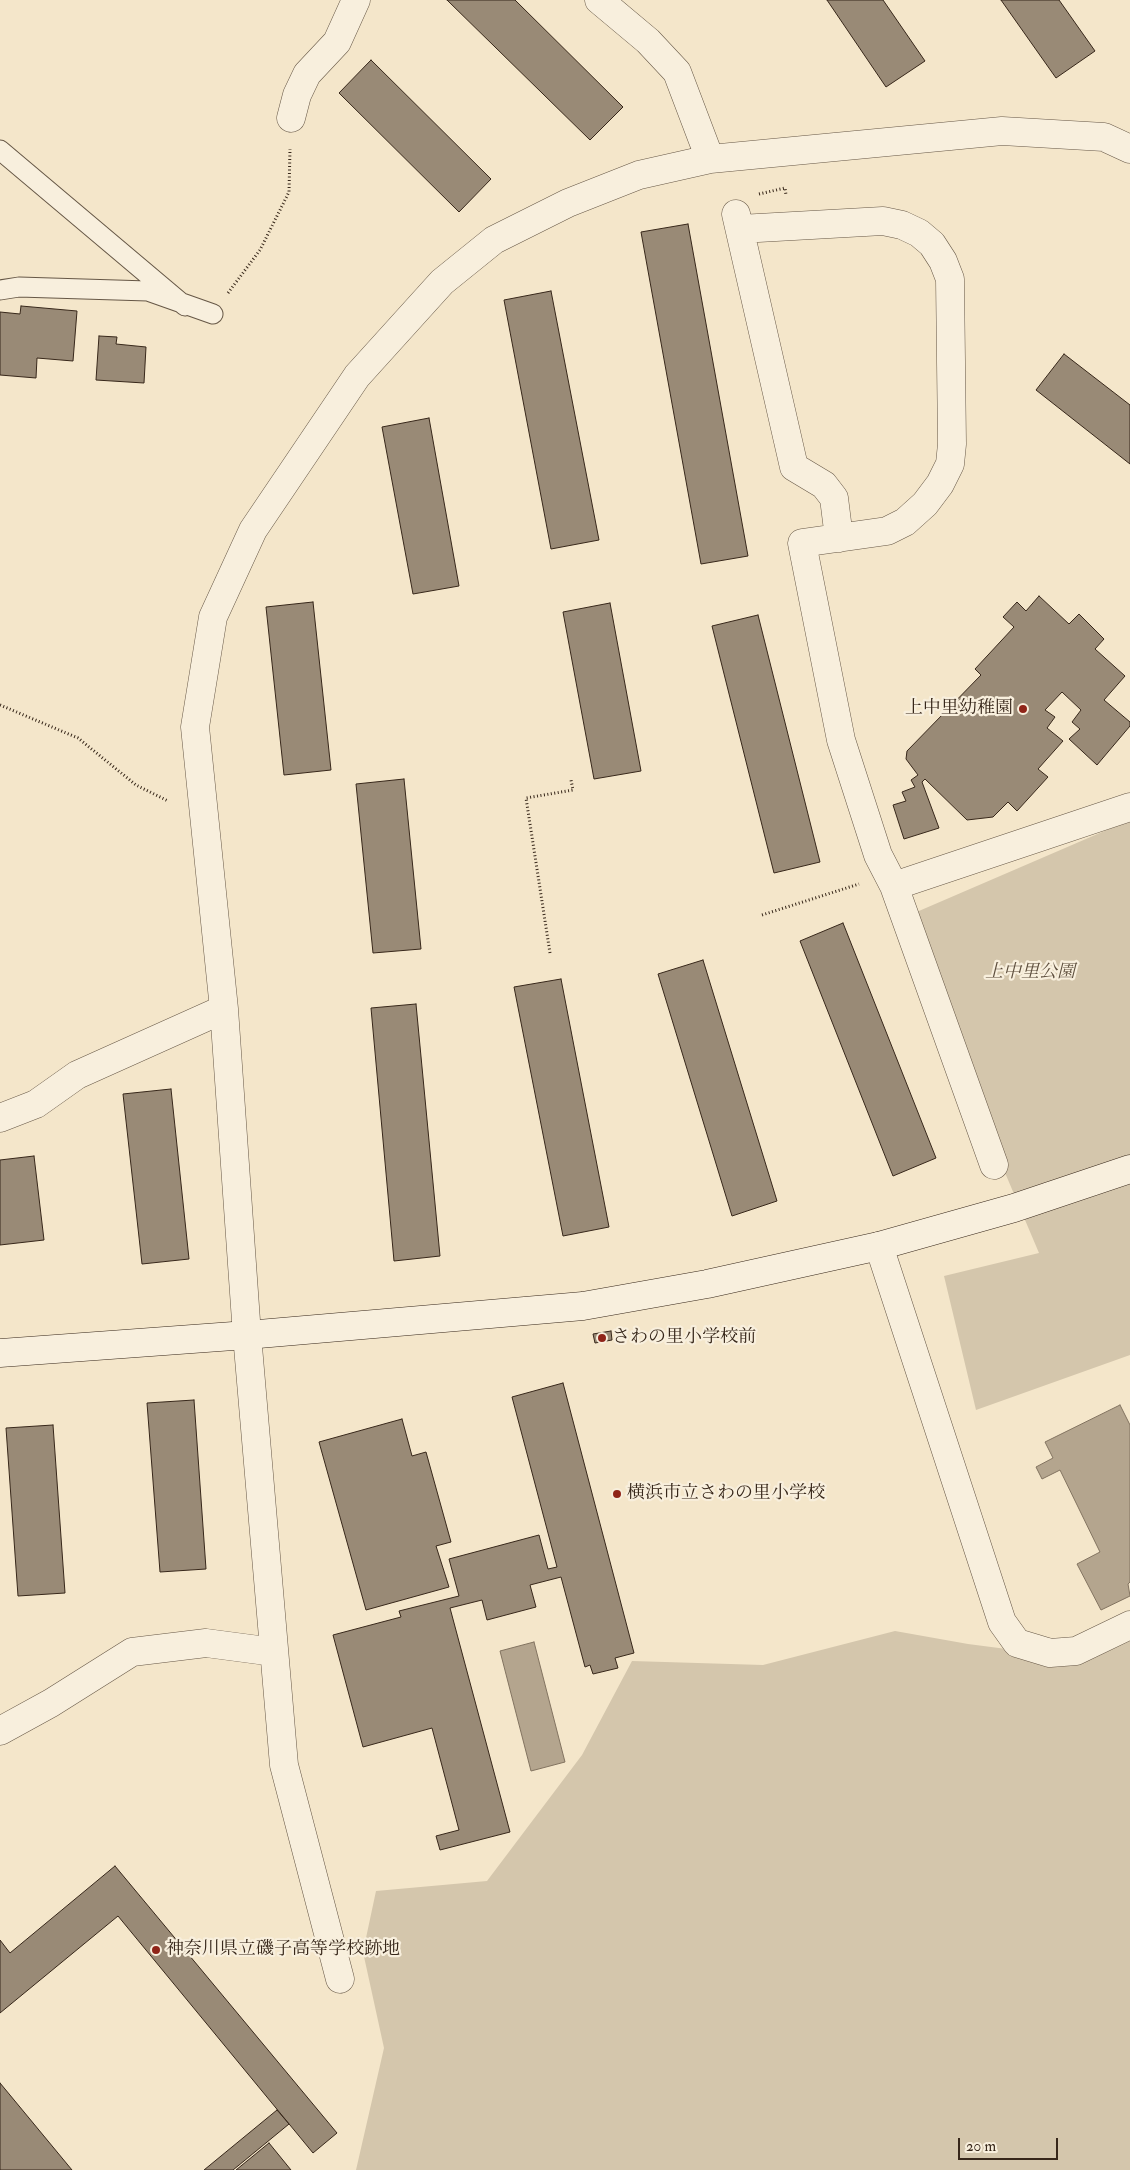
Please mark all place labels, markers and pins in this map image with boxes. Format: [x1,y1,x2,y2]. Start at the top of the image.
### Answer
place label: 上中里幼稚園 [905,698,1013,720]
marker: 上中里幼稚園 [1017,703,1029,715]
place label: さわの里小学校前 [612,1327,756,1349]
marker: さわの里小学校前 [596,1332,608,1344]
place label: 横浜市立さわの里小学校 [627,1483,825,1505]
marker: 横浜市立さわの里小学校 [611,1488,623,1500]
place label: 神奈川県立磯子高等学校跡地 [166,1939,400,1961]
marker: 神奈川県立磯子高等学校跡地 [150,1944,162,1956]

